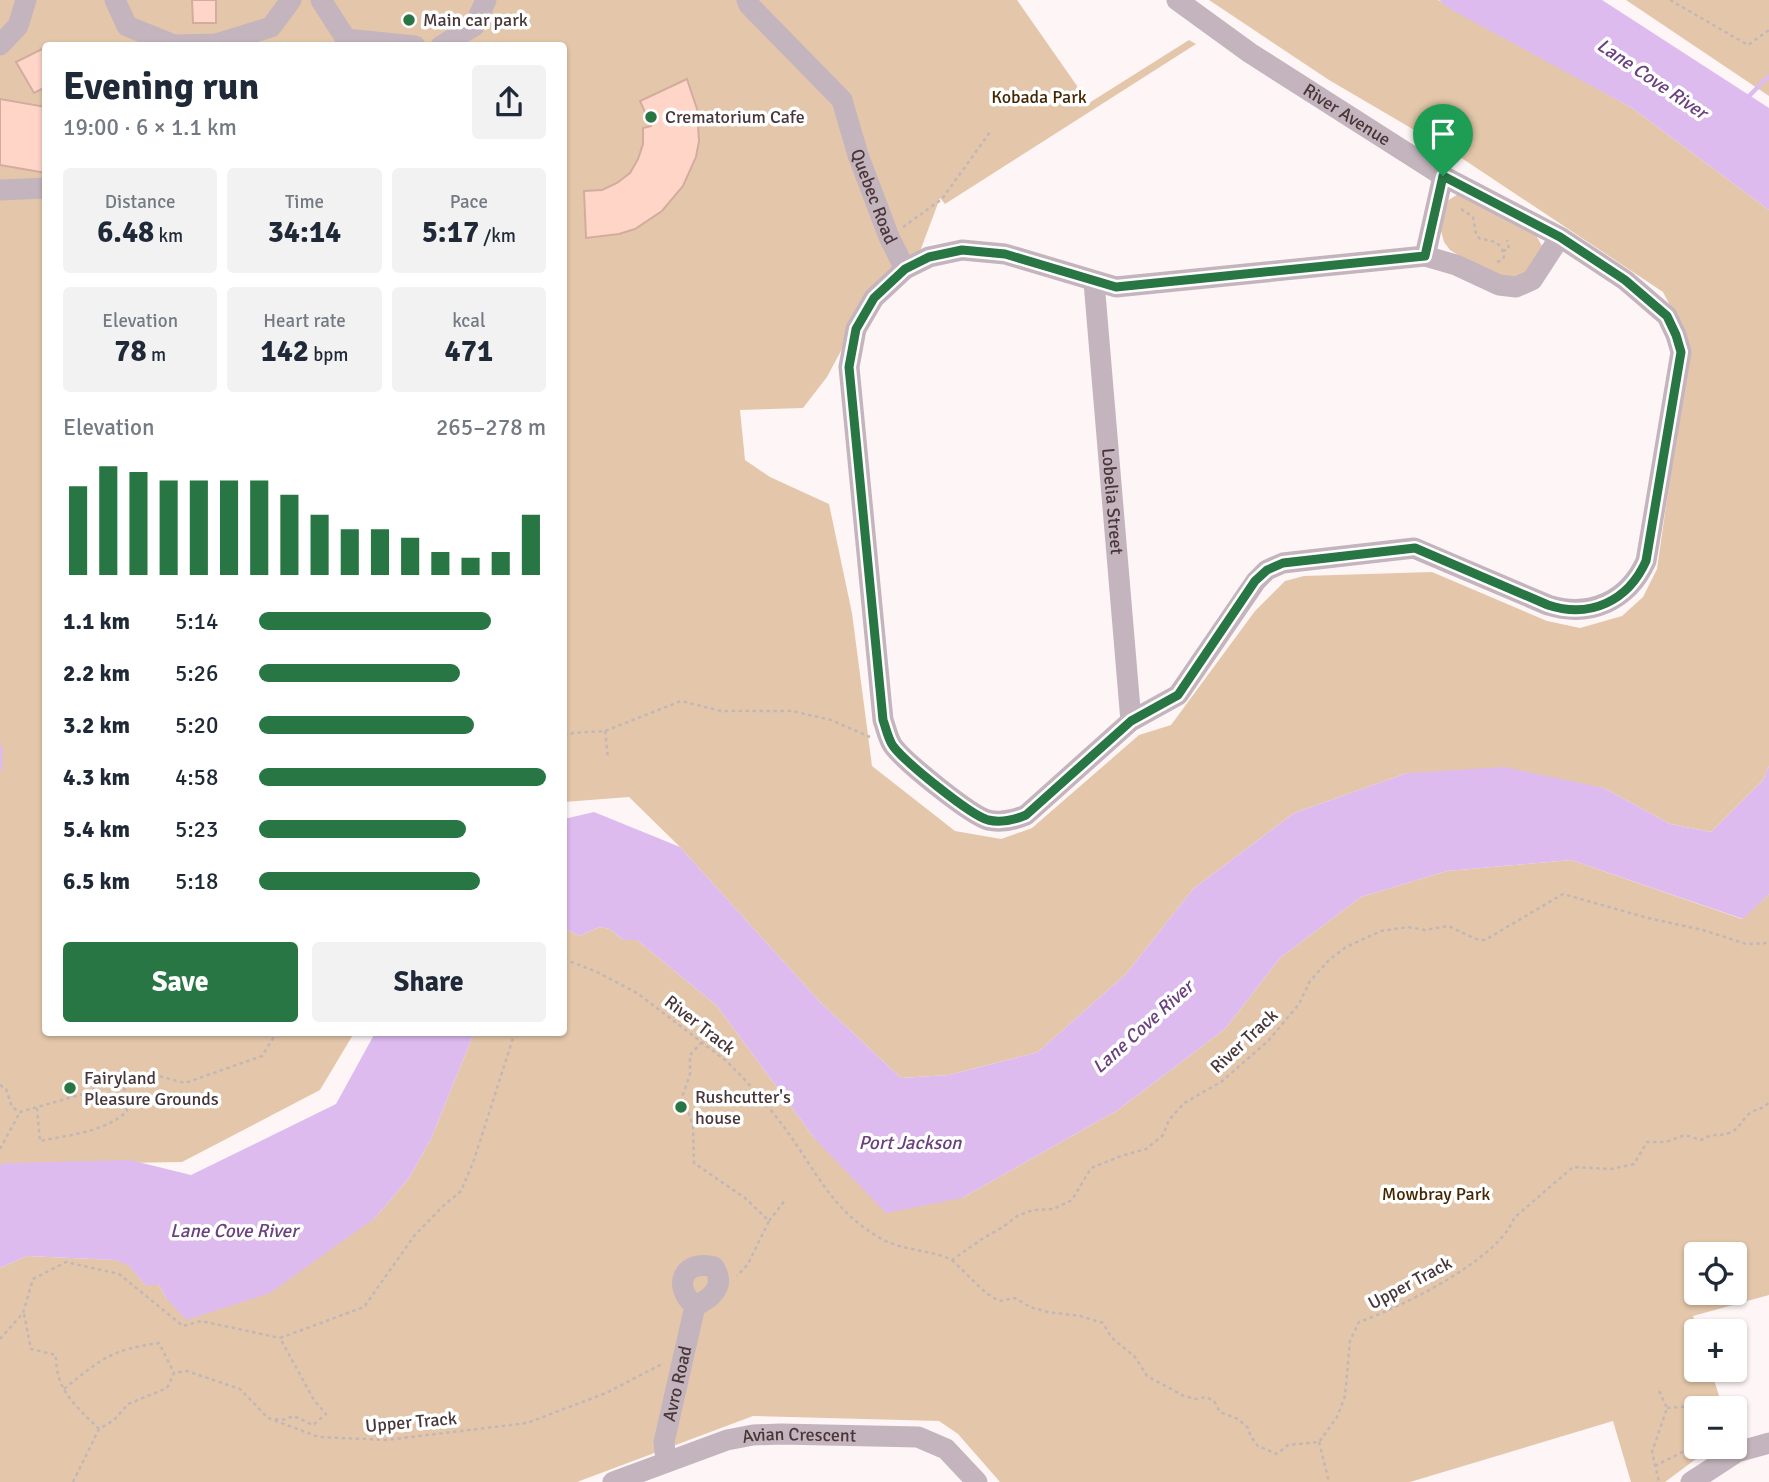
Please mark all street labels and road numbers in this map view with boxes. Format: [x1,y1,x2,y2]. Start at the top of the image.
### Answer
street label: River Avenue [1299,79,1395,151]
street label: Quebec Road [846,146,902,248]
street label: Lobelia Street [1097,447,1128,555]
street label: River Track [660,990,740,1060]
street label: River Track [1206,1004,1282,1078]
street label: Upper Track [1364,1252,1456,1314]
street label: Avro Road [658,1344,697,1424]
street label: Upper Track [364,1407,458,1437]
street label: Avian Crescent [740,1423,856,1448]

